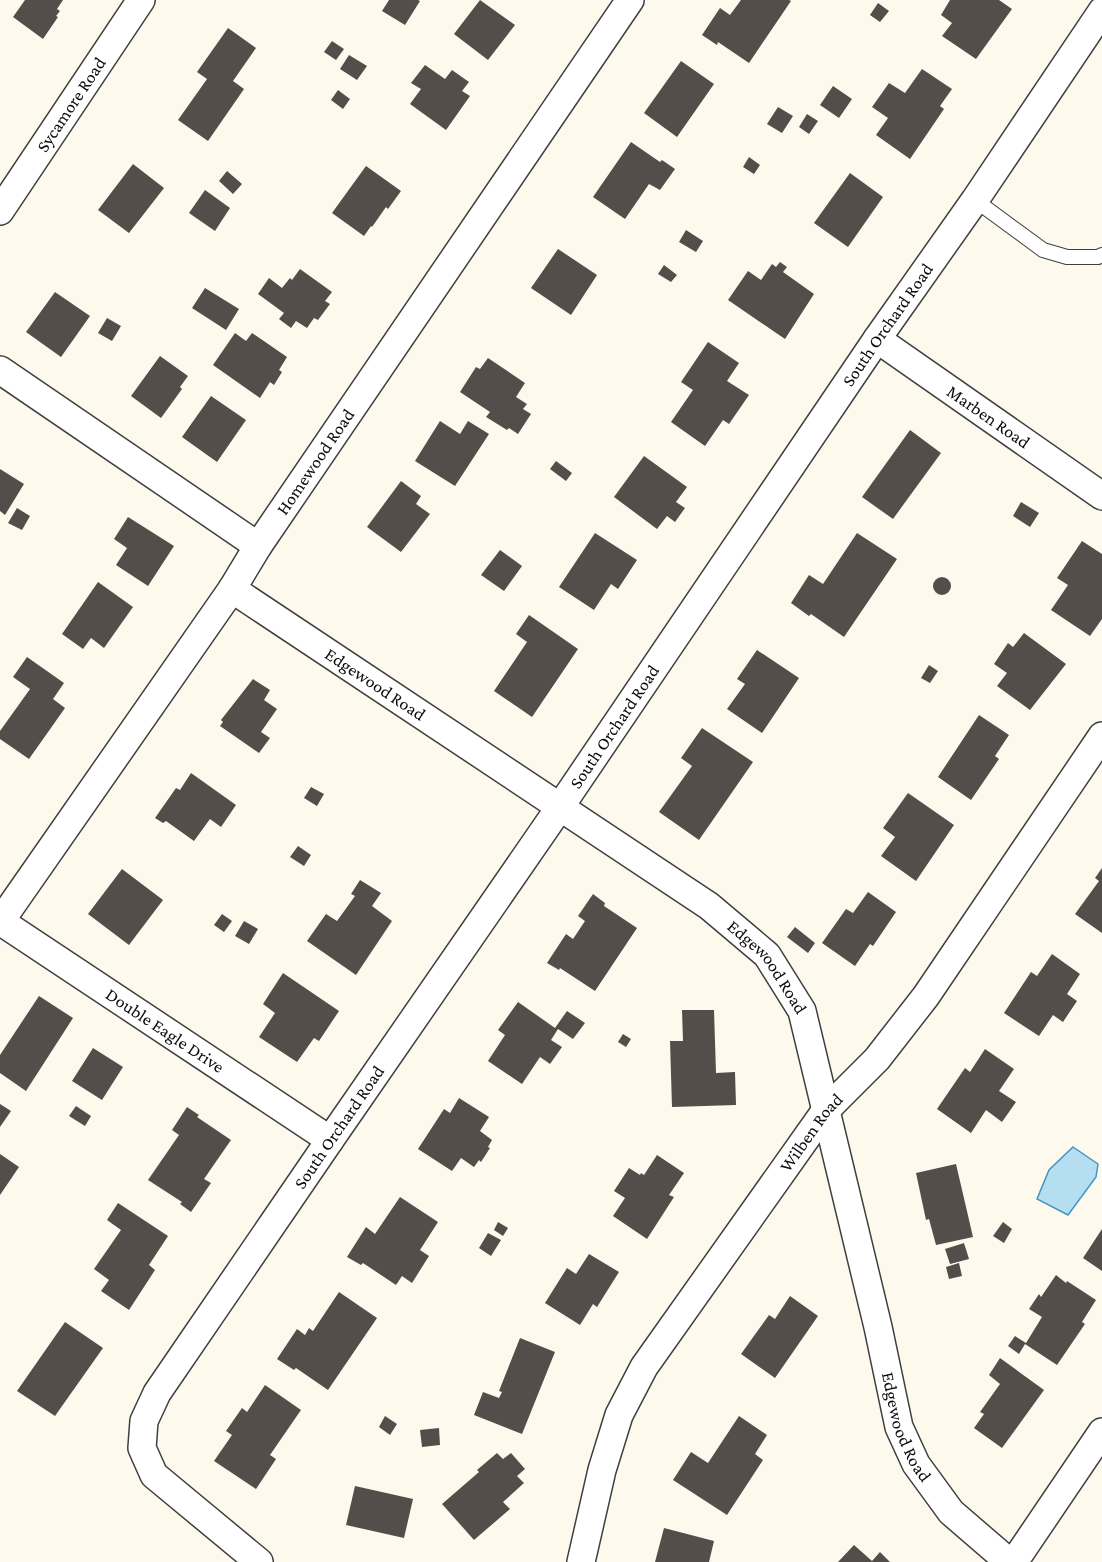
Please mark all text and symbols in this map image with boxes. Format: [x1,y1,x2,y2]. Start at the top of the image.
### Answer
street label: Sycamore Road [32,53,110,156]
street label: South Orchard Road [838,259,937,390]
street label: Marben Road [943,381,1034,453]
street label: Homewood Road [272,405,359,518]
street label: Edgewood Road [321,644,430,725]
street label: South Orchard Road [565,661,664,792]
street label: Edgewood Road [723,916,811,1018]
street label: Double Eagle Drive [102,984,228,1077]
street label: South Orchard Road [290,1061,389,1192]
street label: Wilben Road [776,1089,847,1176]
street label: Edgewood Road [878,1370,936,1486]

